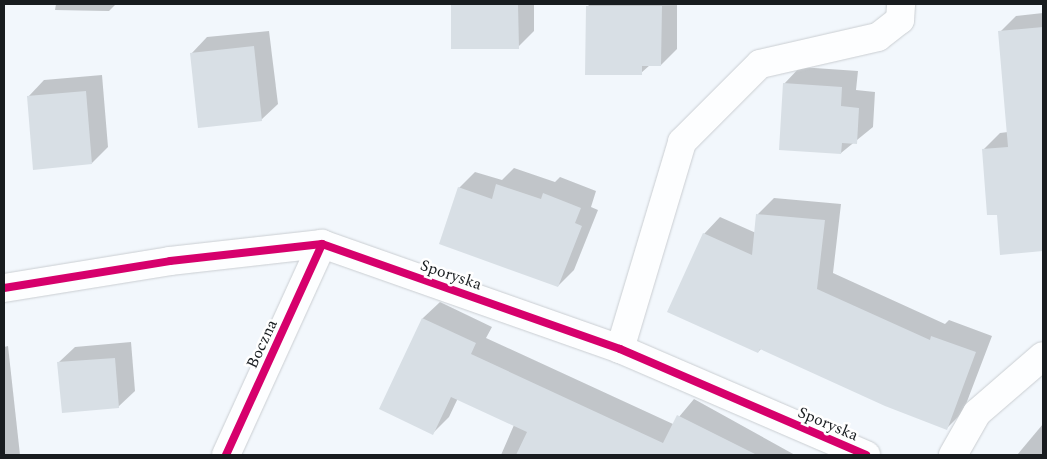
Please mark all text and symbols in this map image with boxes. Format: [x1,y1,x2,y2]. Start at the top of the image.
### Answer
street label: Sporyska [418,256,484,294]
street label: Boczna [242,316,282,372]
street label: Sporyska [795,403,861,445]

